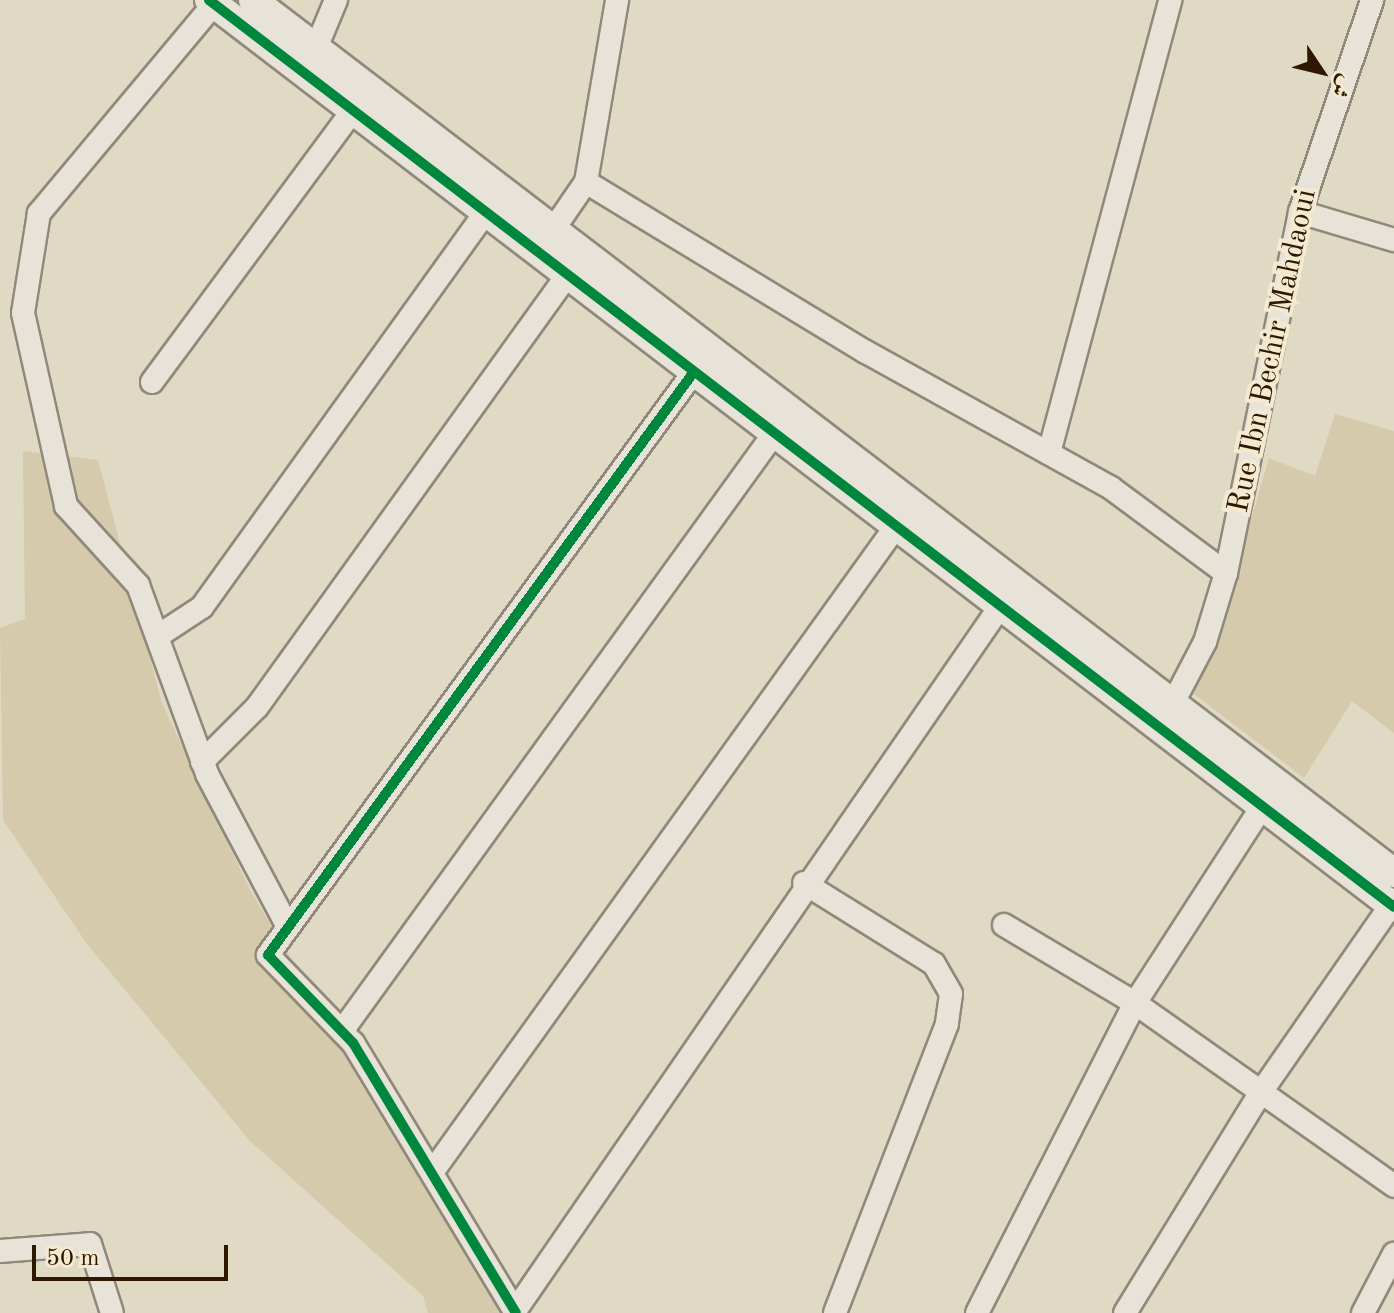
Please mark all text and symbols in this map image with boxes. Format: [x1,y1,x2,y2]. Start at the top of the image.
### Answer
north arrow [1282,32,1362,112]
text: ش [1326,71,1357,101]
street label: Rue Ibn Bechir Mahdaoui [1221,186,1325,516]
scale bar [36,1229,232,1279]
text: 50 m [46,1247,100,1271]

